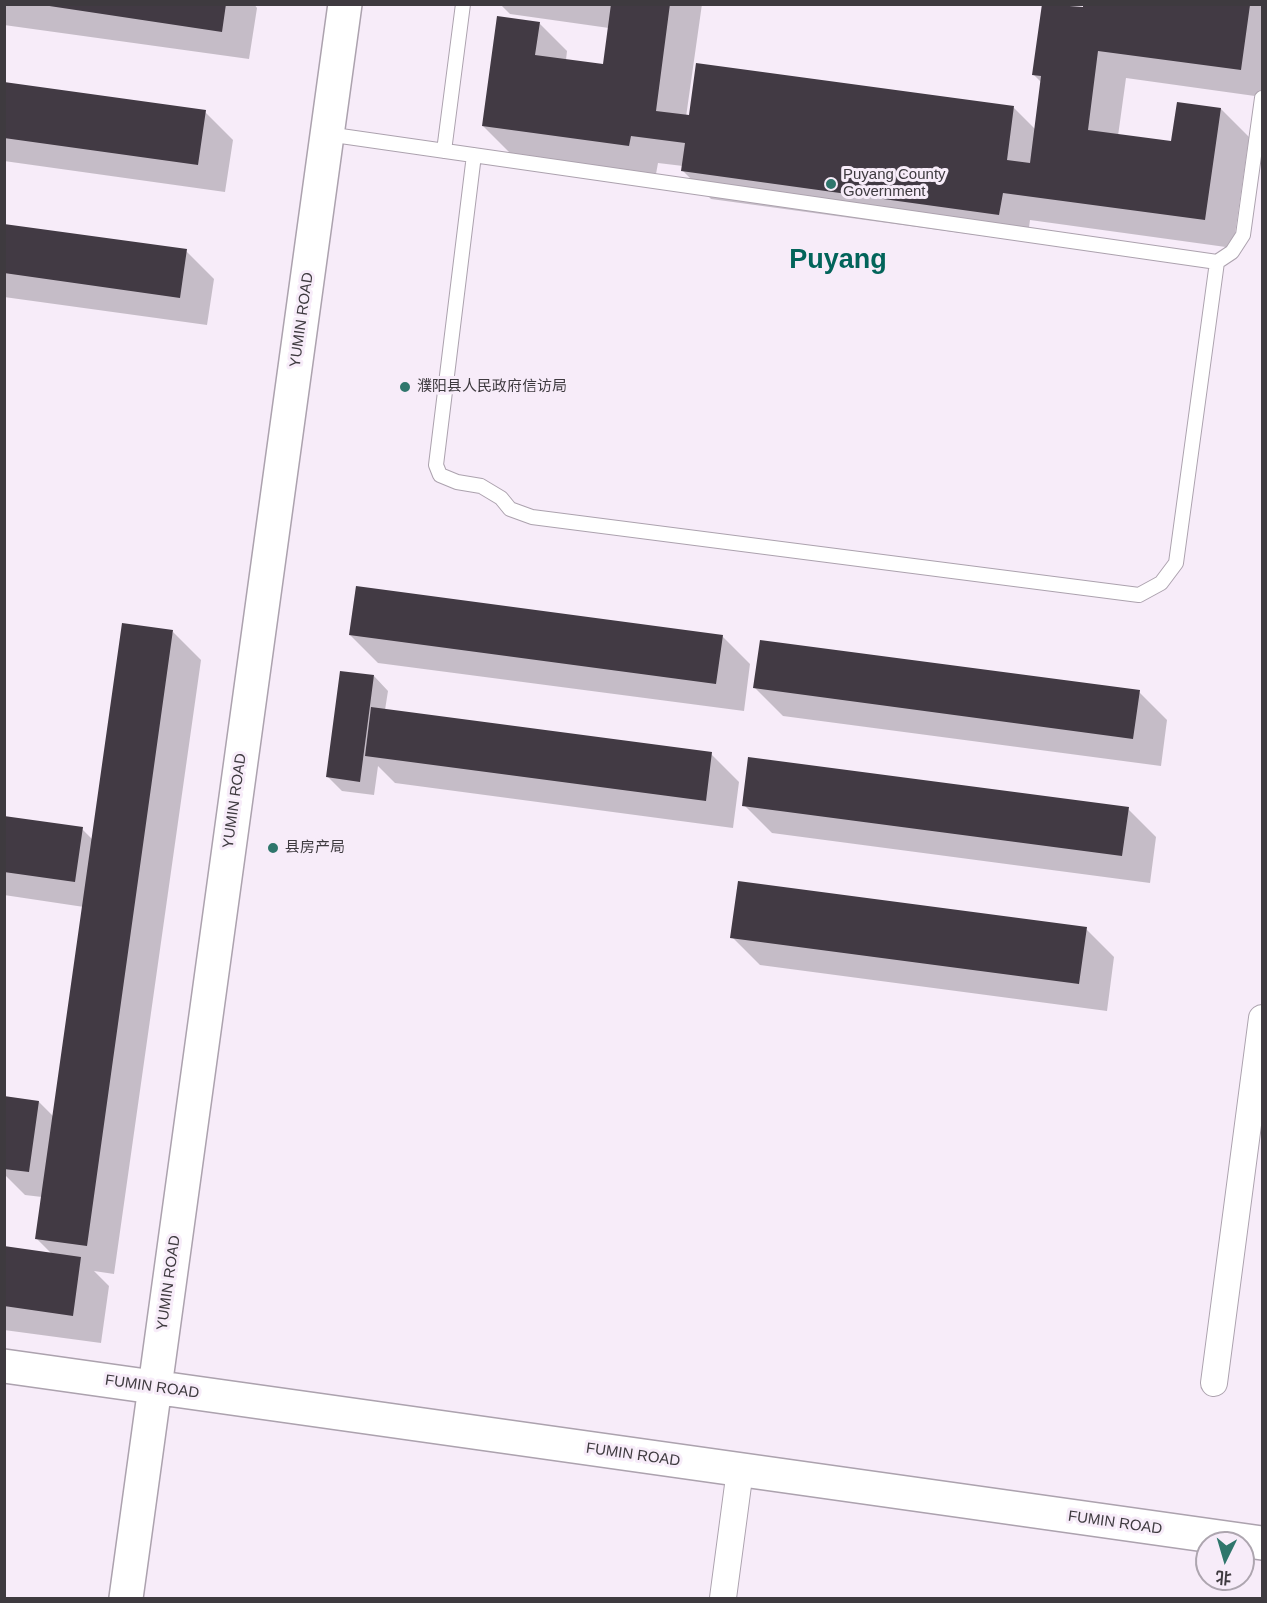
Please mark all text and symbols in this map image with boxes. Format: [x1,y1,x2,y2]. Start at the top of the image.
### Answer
place label: Puyang County Government [843,166,946,201]
marker: Puyang County Government [824,177,838,191]
district label: Puyang [789,245,887,277]
street label: YUMIN ROAD [286,271,318,369]
place label: 濮阳县人民政府信访局 [417,378,567,396]
marker: 濮阳县人民政府信访局 [398,380,412,394]
street label: YUMIN ROAD [219,752,251,850]
place label: 县房产局 [285,839,345,857]
marker: 县房产局 [266,841,280,855]
street label: YUMIN ROAD [153,1234,185,1332]
street label: FUMIN ROAD [104,1371,200,1403]
street label: FUMIN ROAD [585,1439,681,1471]
street label: FUMIN ROAD [1067,1507,1163,1539]
north arrow [1195,1531,1255,1591]
text: 北 [1215,1568,1232,1587]

